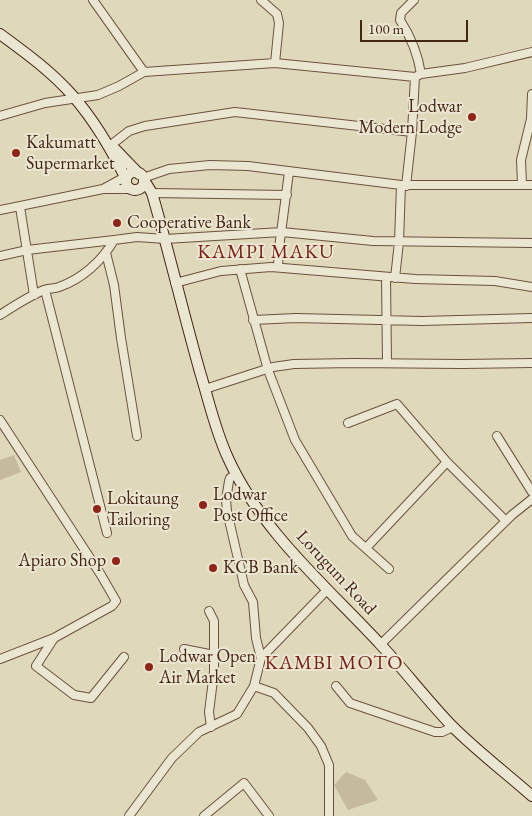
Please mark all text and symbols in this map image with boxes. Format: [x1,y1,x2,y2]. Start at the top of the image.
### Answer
scale bar [362,10,470,42]
text: 100 m [368,19,404,38]
place label: Lodwar Modern Lodge [359,96,462,138]
marker: Lodwar Modern Lodge [466,111,478,123]
place label: Kakumatt Supermarket [26,132,115,174]
marker: Kakumatt Supermarket [10,147,22,159]
place label: Cooperative Bank [127,212,251,234]
marker: Cooperative Bank [111,217,123,229]
district label: KAMPI MAKU [196,241,336,265]
place label: Lodwar Post Office [213,484,288,526]
place label: Lokitaung Tailoring [107,488,179,530]
marker: Lodwar Post Office [197,499,209,511]
marker: Lokitaung Tailoring [91,503,103,515]
street label: Lorugum Road [291,526,381,620]
place label: Apiaro Shop [18,550,106,572]
marker: Apiaro Shop [110,555,122,567]
place label: KCB Bank [223,557,298,579]
marker: KCB Bank [207,562,219,574]
place label: Lodwar Open Air Market [159,646,256,689]
district label: KAMBI MOTO [263,652,405,676]
marker: Lodwar Open Air Market [143,661,155,673]

